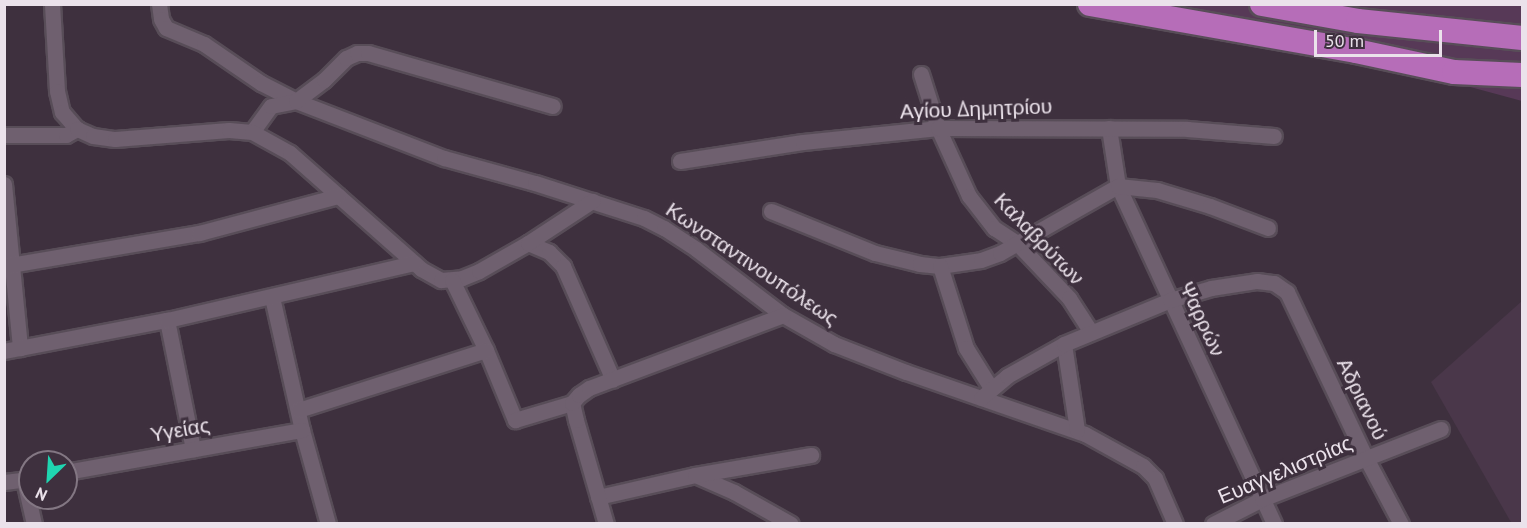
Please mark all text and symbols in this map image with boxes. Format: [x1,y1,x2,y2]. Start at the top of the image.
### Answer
scale bar [1317,18,1444,56]
text: 50 m [1325,29,1364,52]
street label: Αγίου Δημητρίου [899,94,1053,124]
street label: Καλαβρύτων [989,188,1089,290]
street label: Κωνσταντινουπόλεως [661,197,843,331]
street label: Ψαρρών [1174,278,1230,360]
street label: Αδριανού [1331,354,1393,444]
street label: Υγείας [148,412,212,448]
street label: Ευαγγελιστρίας [1214,430,1356,510]
north arrow [18,450,78,510]
text: N [32,483,50,506]

